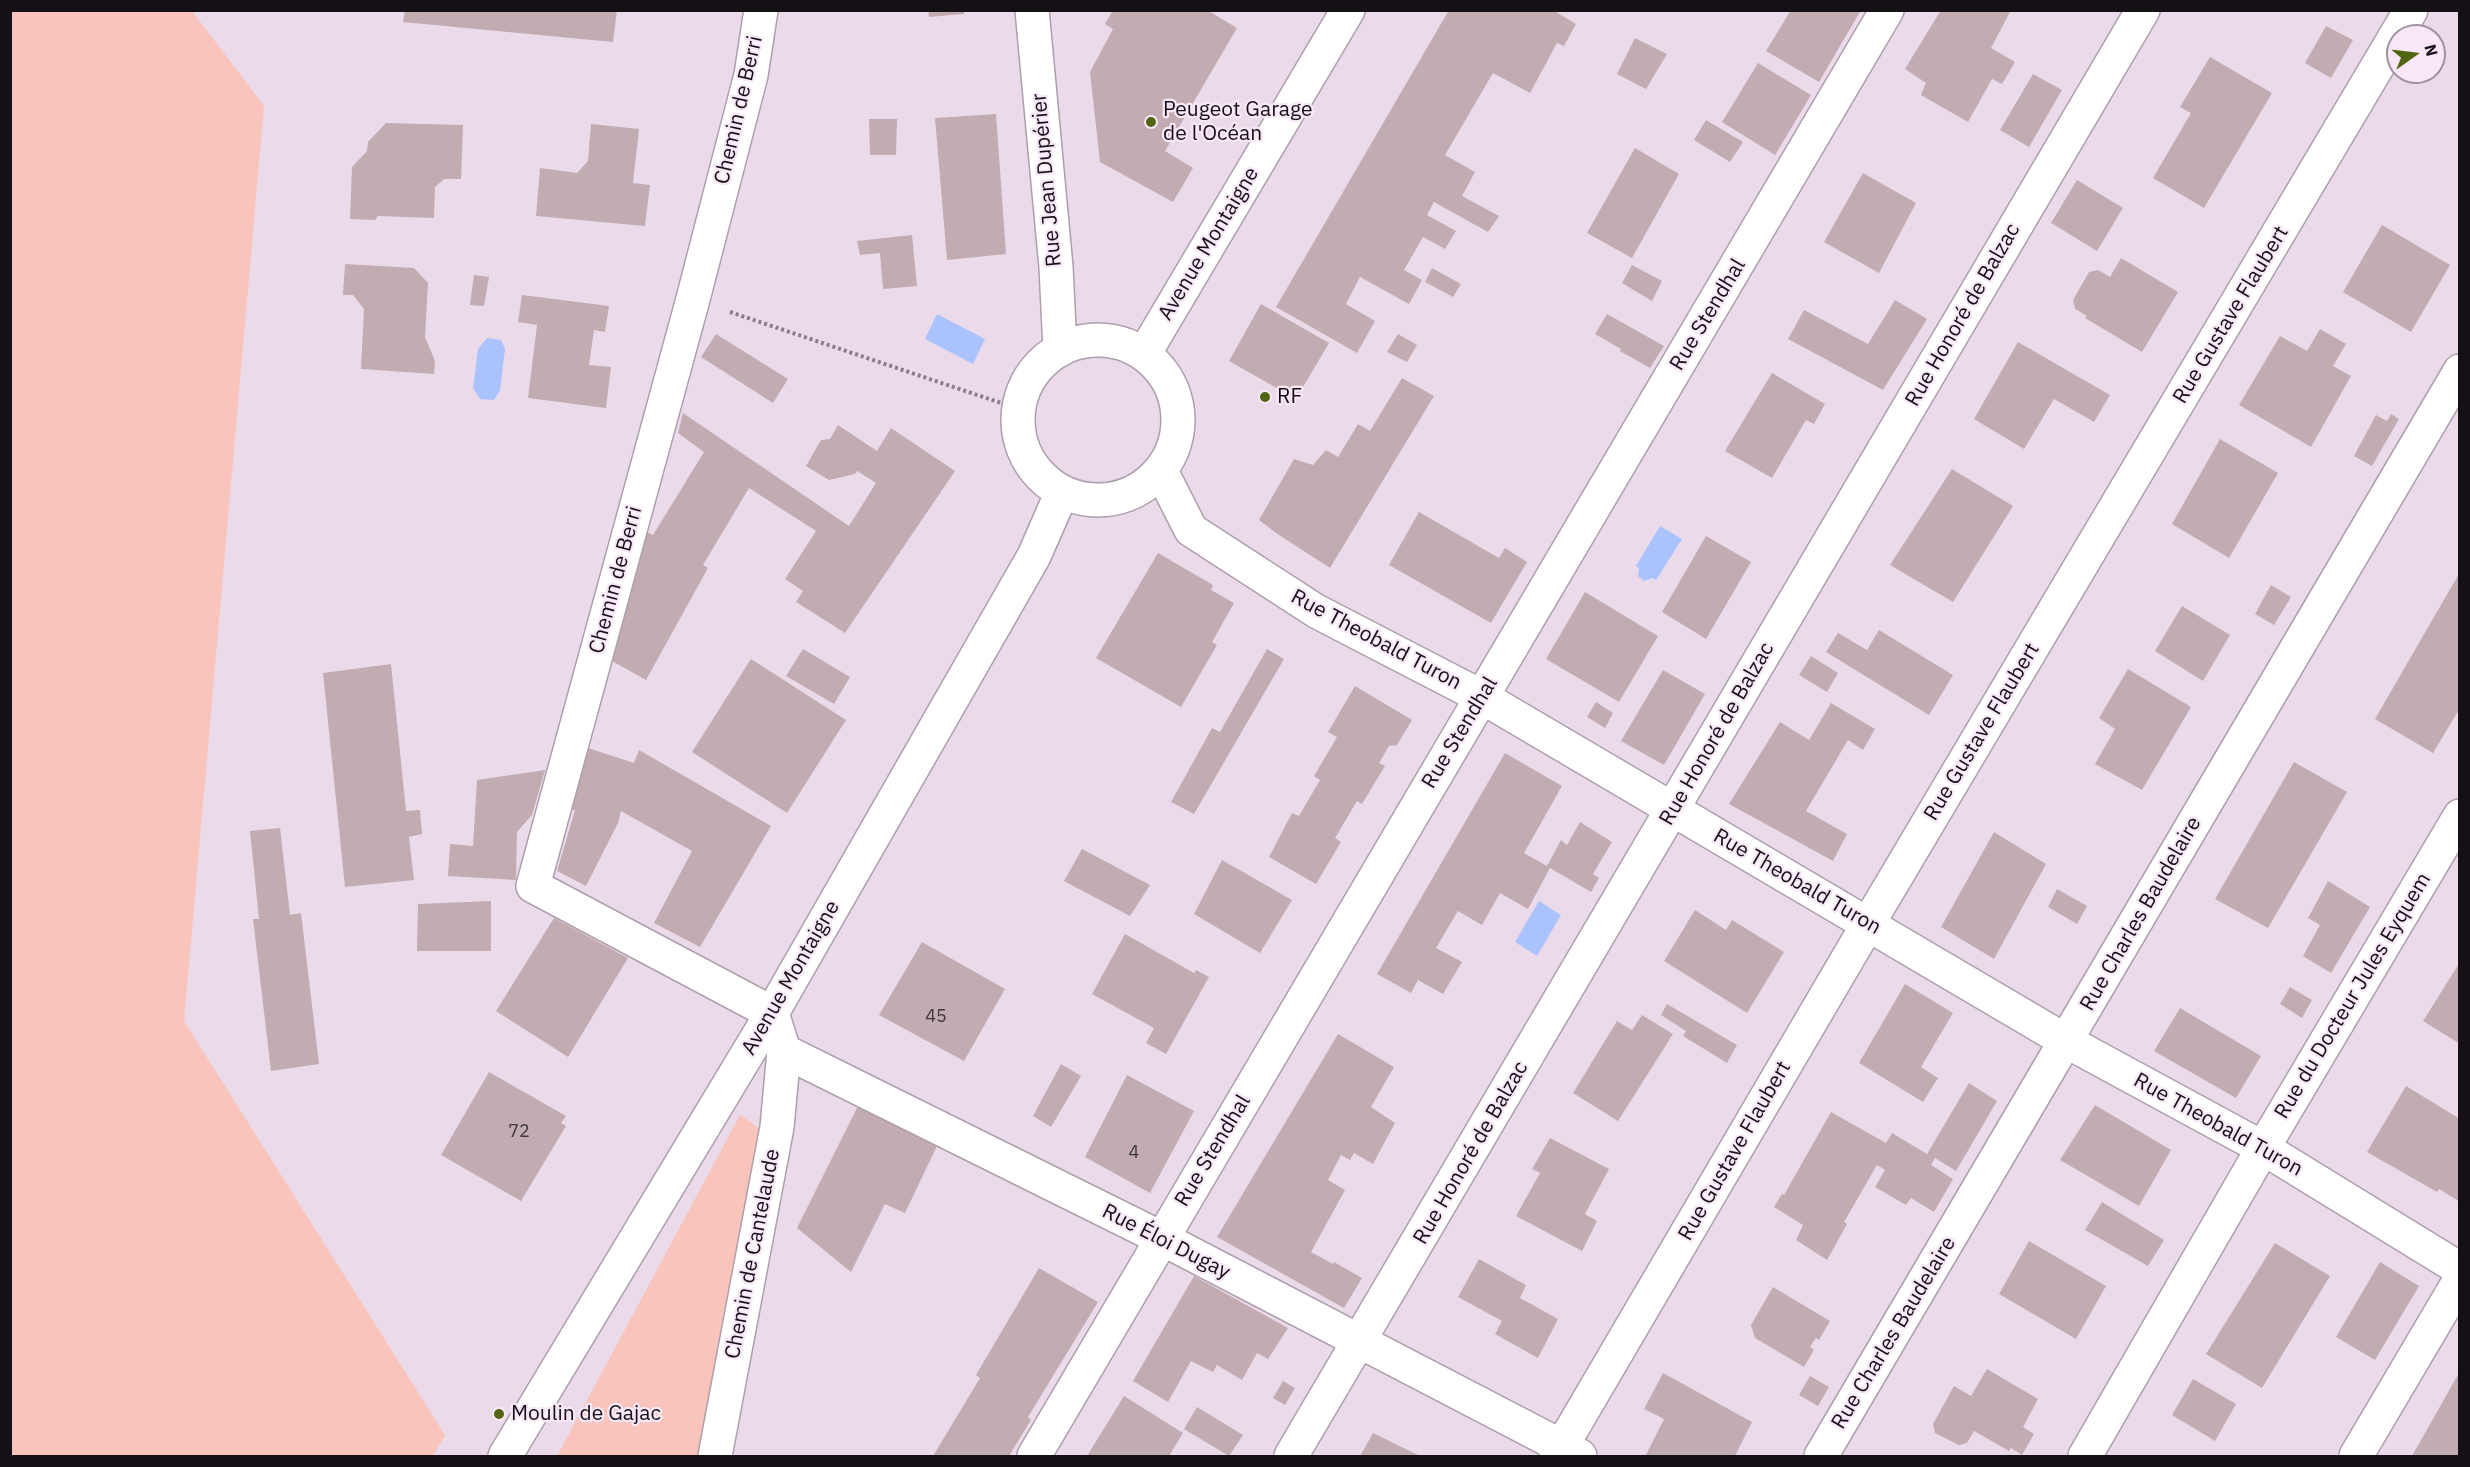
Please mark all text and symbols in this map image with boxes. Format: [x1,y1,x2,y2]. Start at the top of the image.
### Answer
north arrow [2386,24,2446,84]
street label: Chemin de Berri [710,33,768,187]
text: N [2420,42,2443,58]
street label: Rue Jean Dupérier [1027,92,1067,268]
place label: Peugeot Garage de l'Océan [1163,97,1312,147]
marker: Peugeot Garage de l'Océan [1144,115,1158,129]
street label: Avenue Montaigne [1153,163,1265,325]
street label: Rue Honoré de Balzac [1900,219,2026,411]
street label: Rue Gustave Flaubert [2168,222,2294,408]
street label: Rue Stendhal [1665,255,1751,375]
place label: RF [1277,384,1302,410]
marker: RF [1258,390,1272,404]
street label: Chemin de Berri [584,504,648,656]
street label: Rue Theobald Turon [1286,584,1466,696]
street label: Rue Honoré de Balzac [1654,638,1780,830]
street label: Rue Gustave Flaubert [1919,639,2045,825]
street label: Rue Stendhal [1417,673,1503,793]
street label: Rue Charles Baudelaire [2075,812,2207,1016]
street label: Rue Theobald Turon [1709,824,1885,940]
street label: Rue du Docteur Jules Eyquem [2269,868,2437,1124]
street label: Avenue Montaigne [737,896,845,1060]
house number: 45 [925,1006,947,1028]
street label: Rue Honoré de Balzac [1408,1057,1534,1249]
street label: Rue Gustave Flaubert [1673,1057,1797,1245]
street label: Rue Theobald Turon [2129,1068,2307,1182]
street label: Rue Stendhal [1170,1091,1256,1211]
house number: 72 [508,1121,530,1143]
house number: 4 [1129,1142,1139,1164]
street label: Chemin de Cantelaude [720,1147,786,1361]
street label: Rue Éloi Dugay [1098,1199,1234,1285]
street label: Rue Charles Baudelaire [1827,1232,1961,1434]
place label: Moulin de Gajac [511,1401,661,1427]
marker: Moulin de Gajac [492,1407,506,1421]

